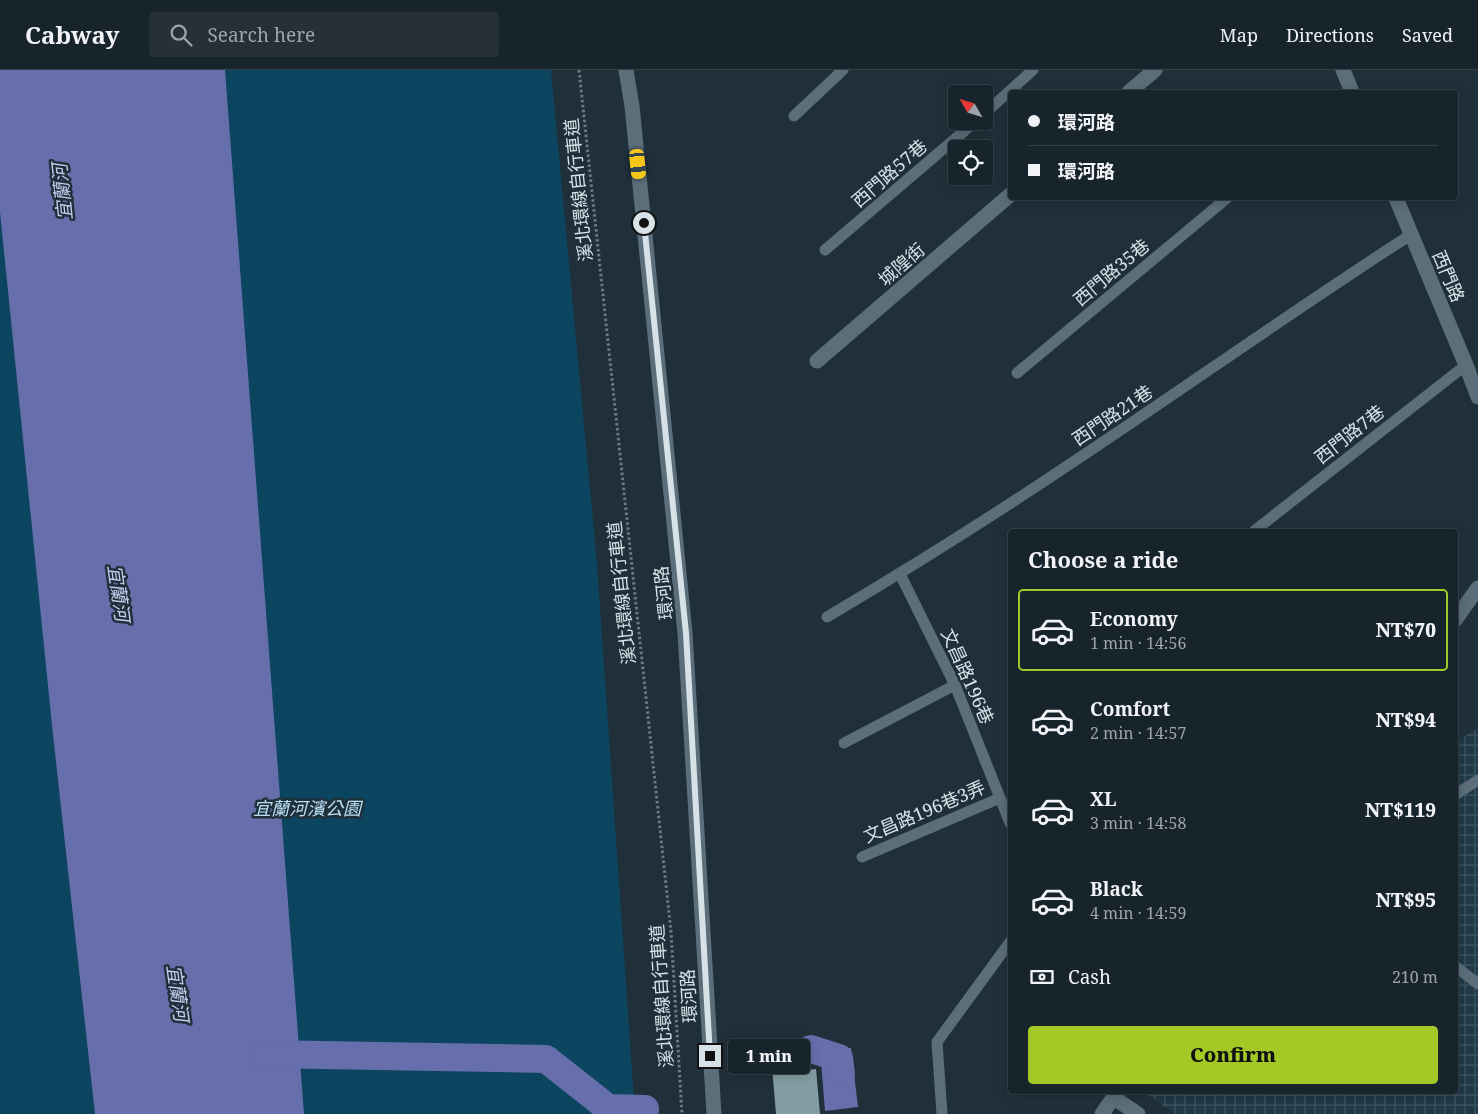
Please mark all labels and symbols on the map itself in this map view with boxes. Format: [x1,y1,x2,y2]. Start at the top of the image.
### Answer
north arrow [948,85,992,130]
street label: 溪北環線自行車道 [559,117,597,263]
street label: 西門路57巷 [846,134,932,212]
car [628,148,647,180]
water label: 宜蘭河 [46,158,78,222]
route start [633,212,655,234]
street label: 西門路35巷 [1068,233,1154,311]
street label: 城隍街 [873,237,929,291]
street label: 西門路 [1427,246,1471,306]
street label: 西門路21巷 [1067,379,1157,451]
street label: 西門路7巷 [1309,399,1389,469]
street label: 溪北環線自行車道 [602,520,640,666]
water label: 宜蘭河 [102,563,136,627]
street label: 環河路 [648,565,678,621]
street label: 文昌路196巷 [936,624,1000,728]
street label: 文昌路196巷3弄 [859,775,989,847]
park label: 宜蘭河濱公園 [253,796,364,820]
street label: 溪北環線自行車道 [644,923,678,1069]
water label: 宜蘭河 [161,963,195,1027]
street label: 環河路 [675,968,701,1024]
callout: 1 min [728,1038,810,1074]
route end [699,1045,721,1067]

